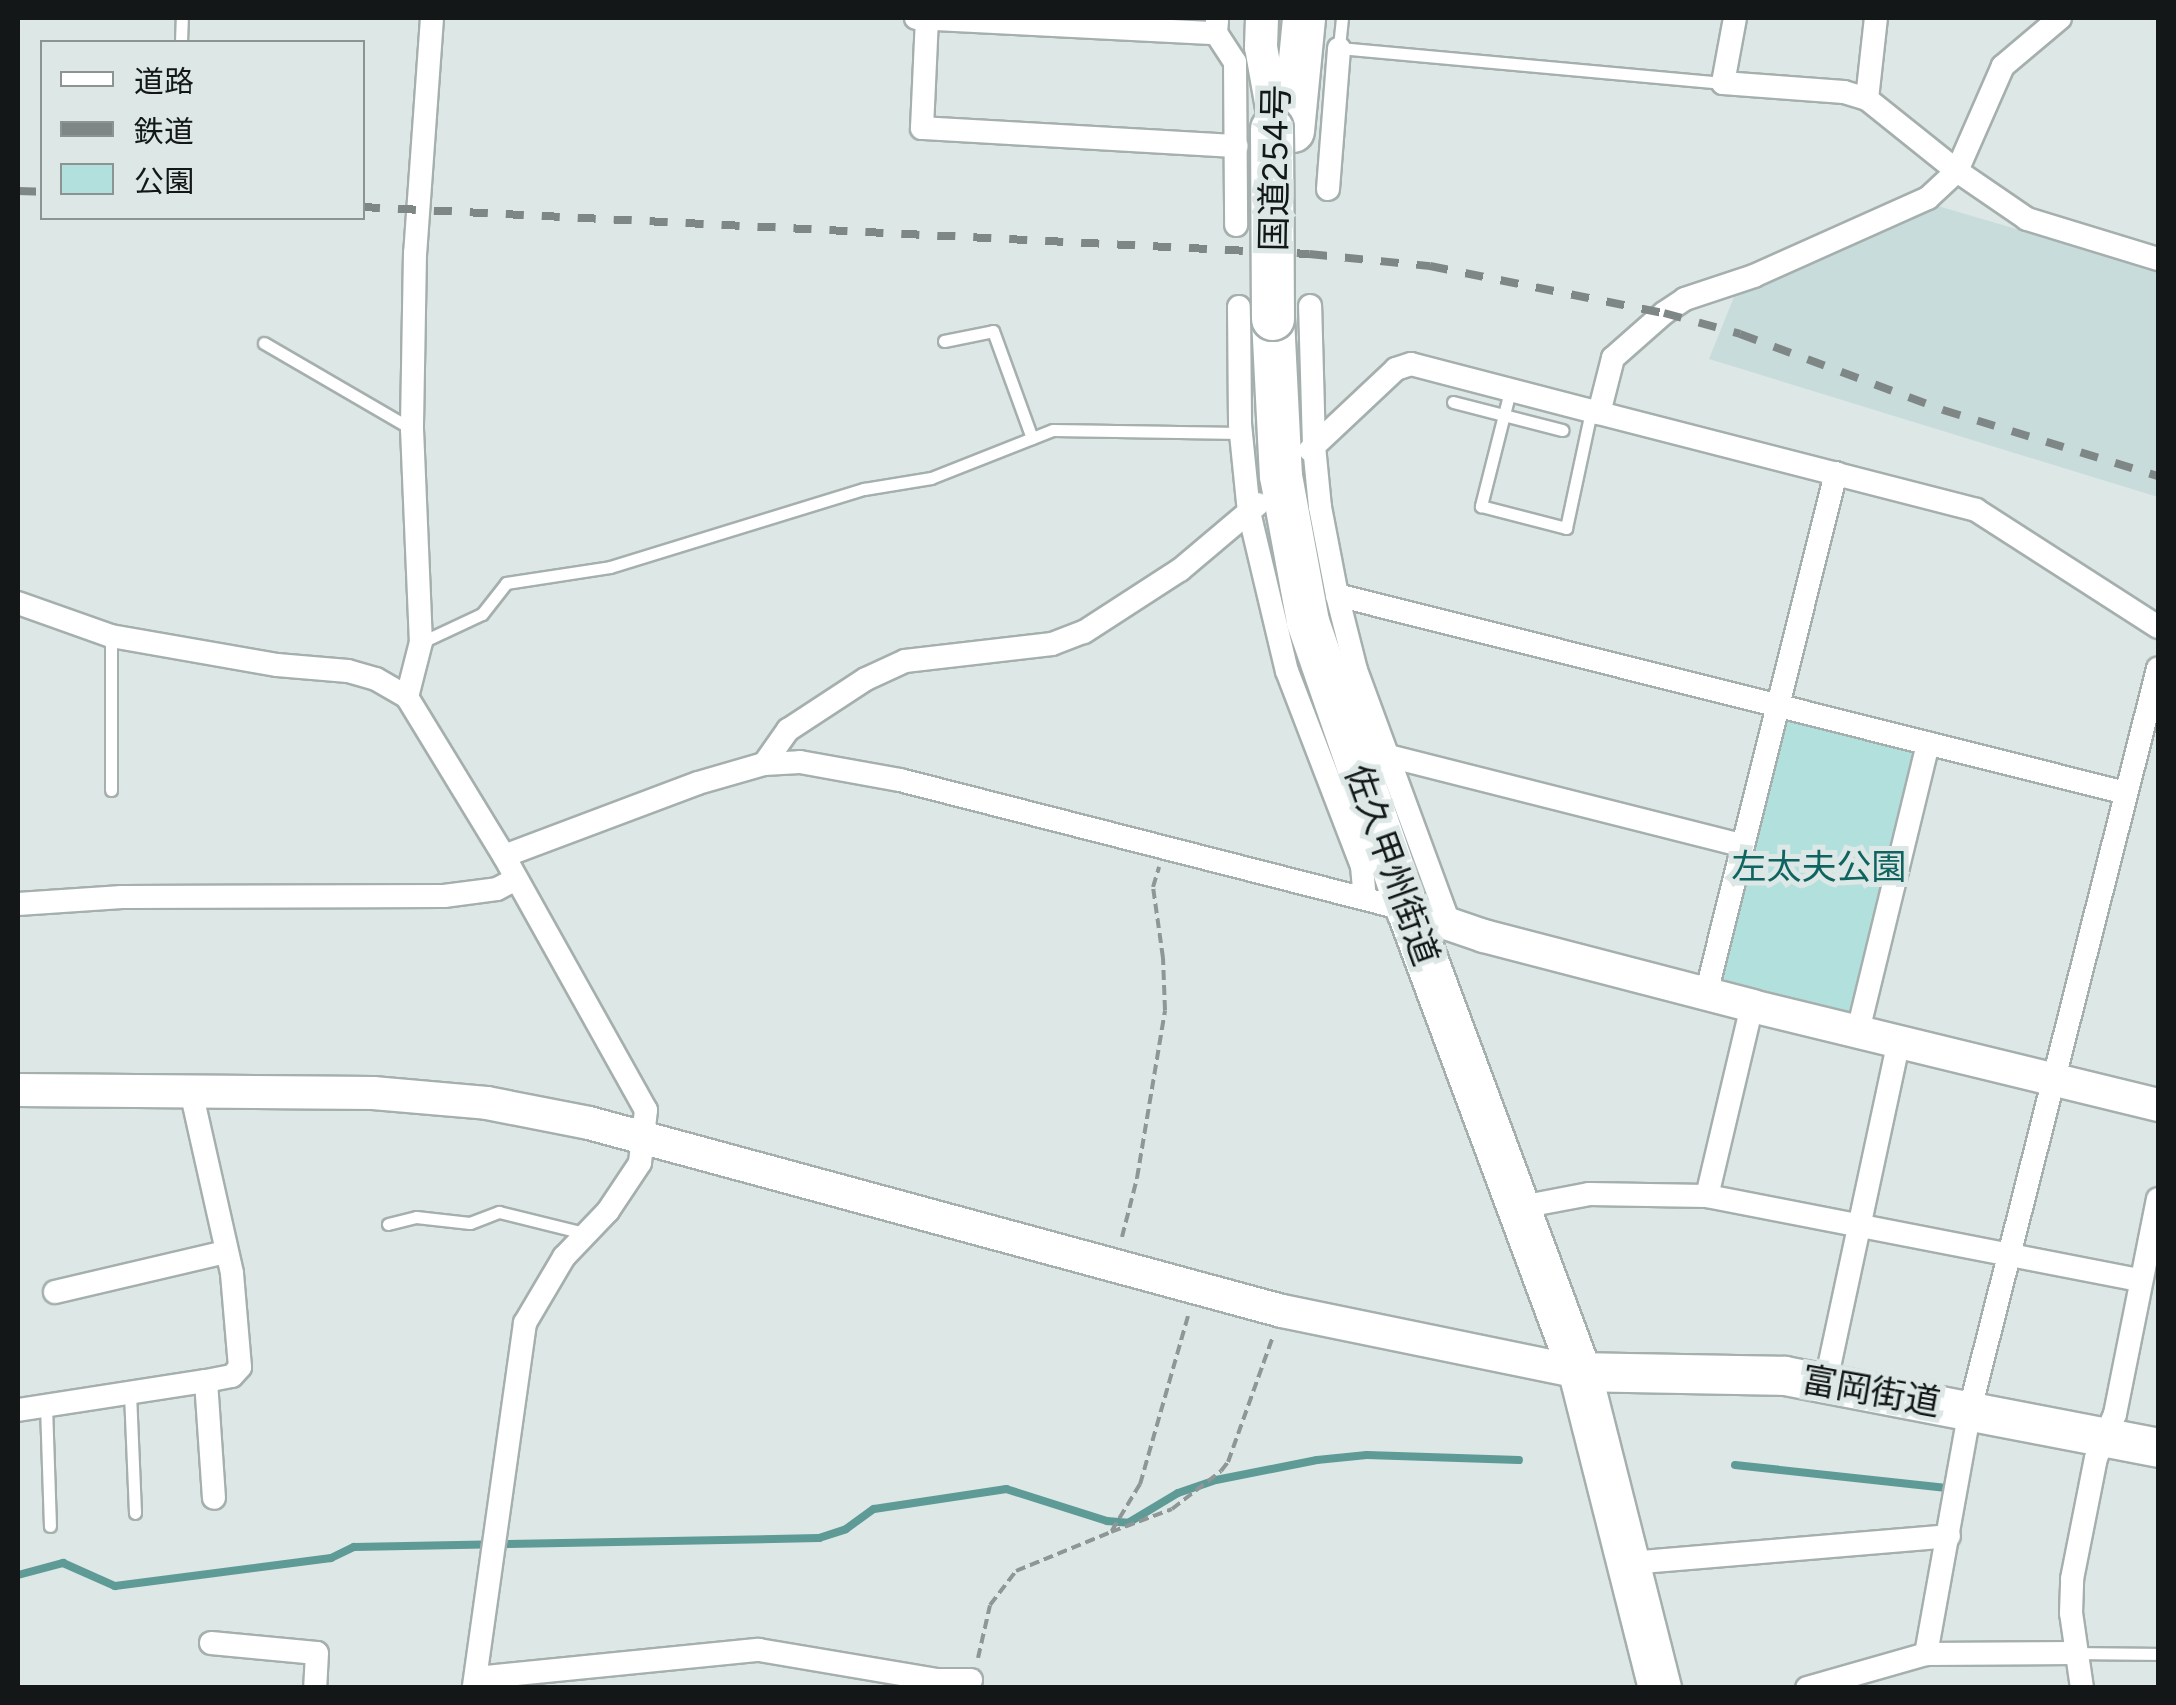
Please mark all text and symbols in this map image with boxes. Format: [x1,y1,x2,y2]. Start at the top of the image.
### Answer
legend [40,40,365,220]
text: 道路 [134,63,194,100]
street label: 国道254号 [1253,84,1297,252]
text: 鉄道 [134,113,194,150]
text: 公園 [134,163,194,200]
street label: 佐久甲州街道 [1336,759,1448,971]
park label: 左太夫公園 [1732,846,1906,888]
street label: 富岡街道 [1798,1358,1944,1424]

